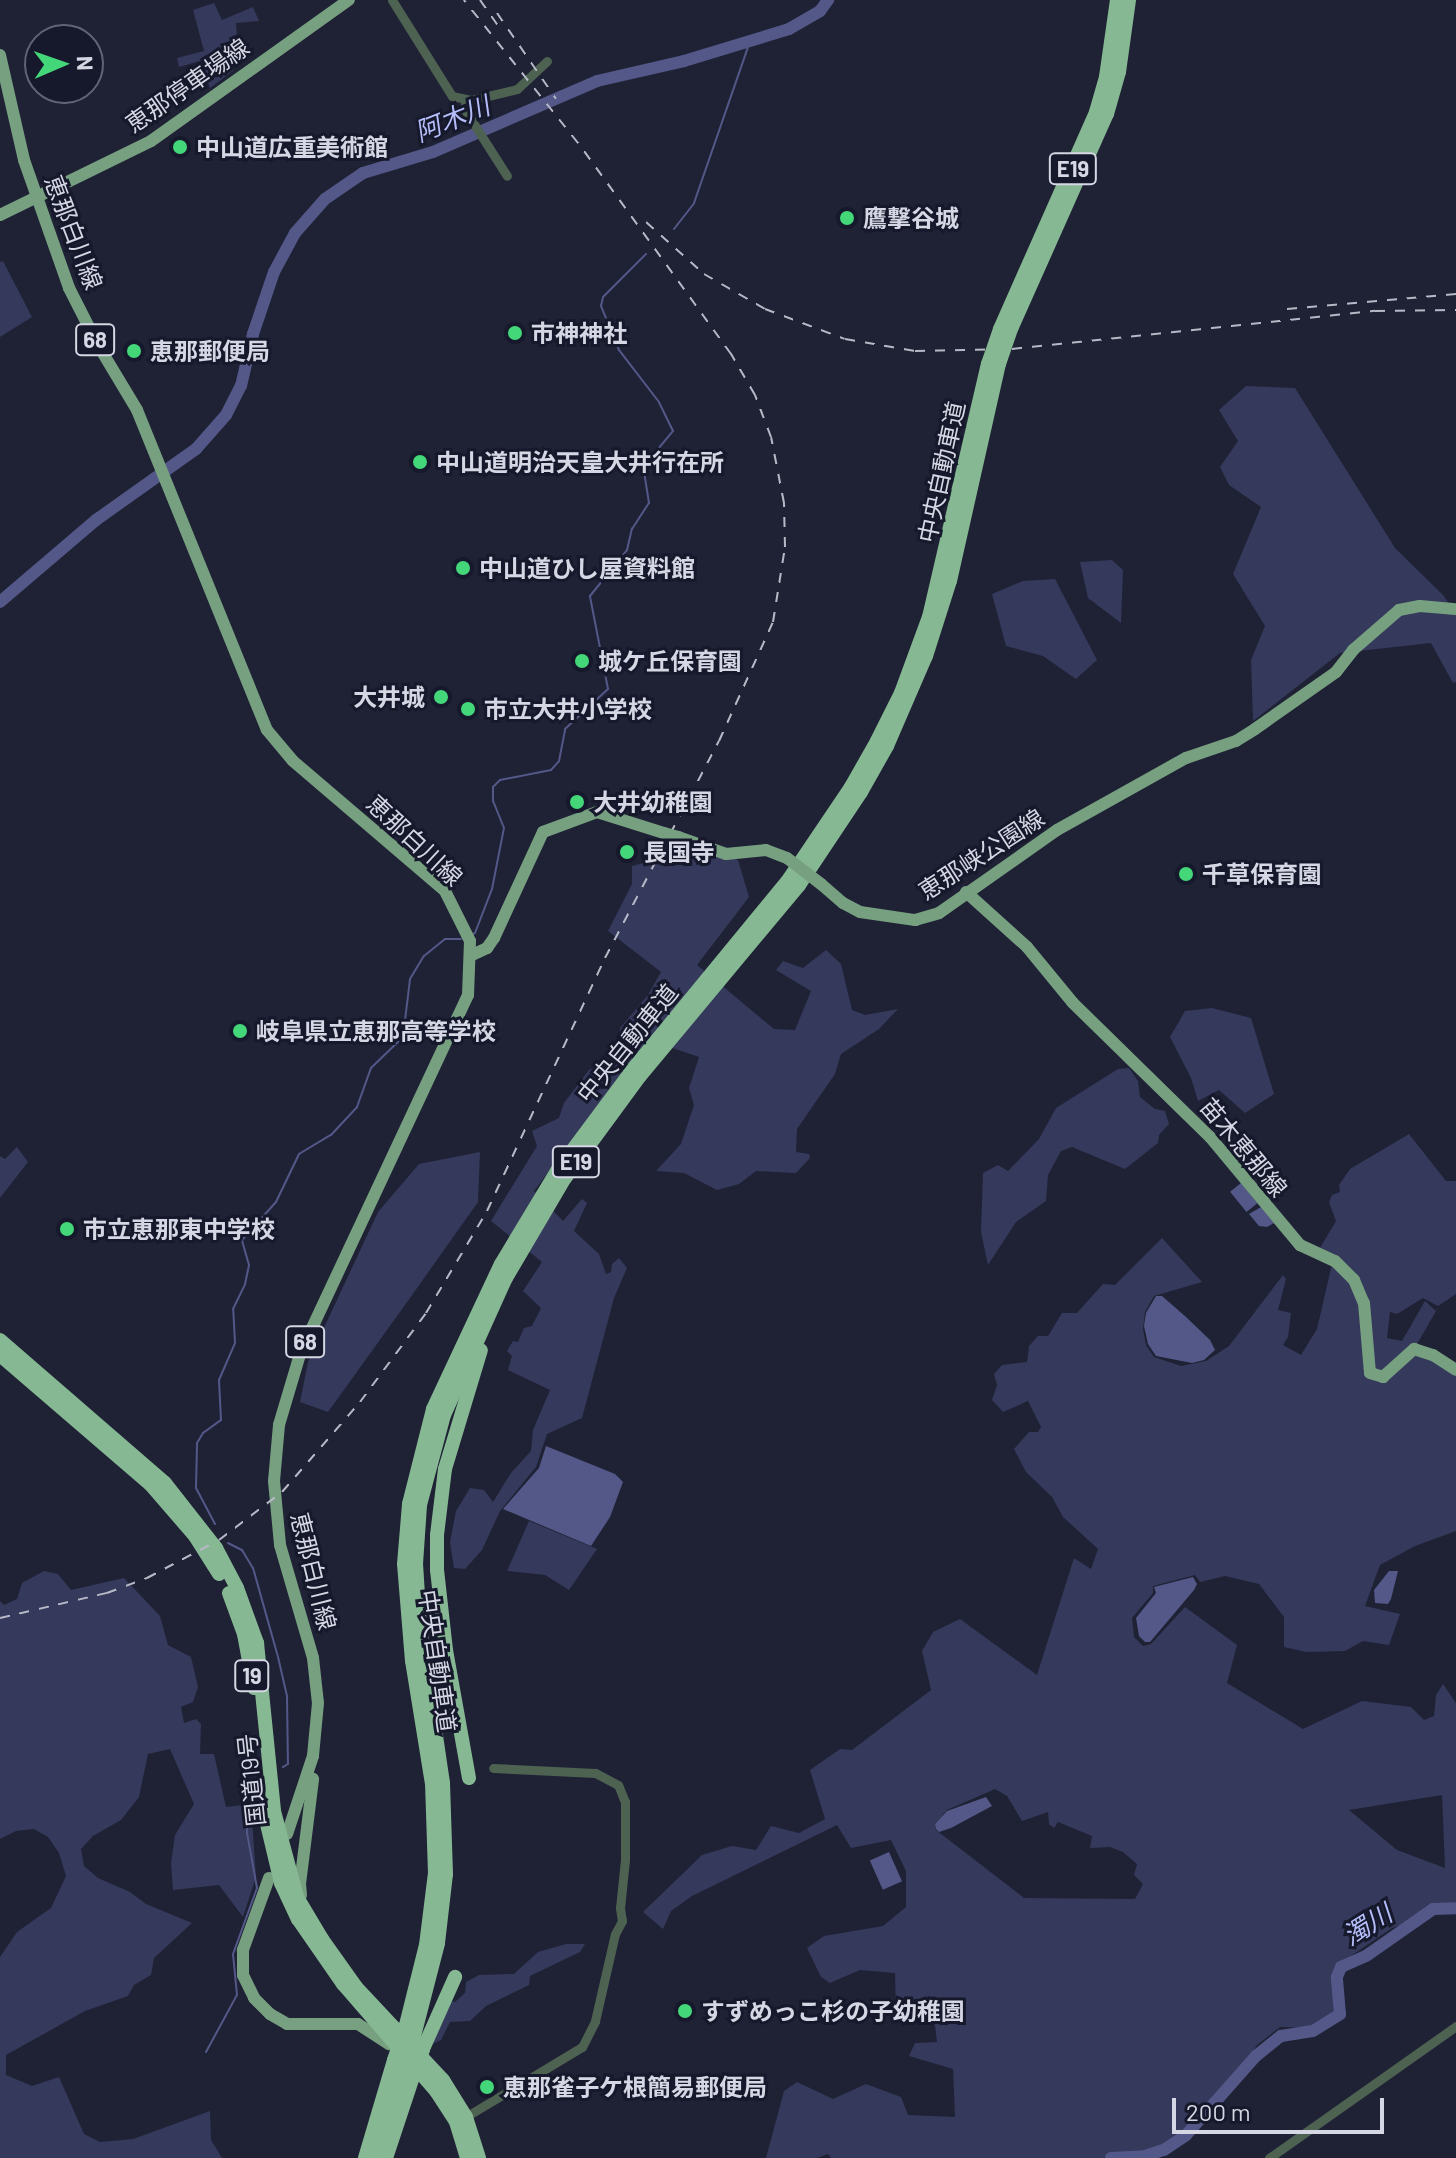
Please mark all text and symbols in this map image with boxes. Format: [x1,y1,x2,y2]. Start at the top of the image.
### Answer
north arrow [24,24,104,104]
street label: 恵那停車場線 [120,32,254,138]
text: N [73,55,99,71]
water label: 阿木川 [410,89,494,147]
place label: 中山道広重美術館 [196,133,388,161]
marker: 中山道広重美術館 [171,138,189,156]
road number: E19 [1047,151,1099,187]
street label: 恵那白川線 [39,171,109,293]
place label: 鷹撃谷城 [863,204,959,232]
marker: 鷹撃谷城 [838,209,856,227]
place label: 市神神社 [531,319,627,347]
road number: 68 [75,322,115,358]
marker: 市神神社 [506,324,524,342]
place label: 恵那郵便局 [150,337,270,365]
marker: 恵那郵便局 [125,342,143,360]
street label: 中央自動車道 [912,399,970,545]
place label: 中山道明治天皇大井行在所 [436,448,724,476]
marker: 中山道明治天皇大井行在所 [411,453,429,471]
place label: 中山道ひし屋資料館 [479,554,695,582]
marker: 中山道ひし屋資料館 [454,559,472,577]
place label: 城ケ丘保育園 [598,647,742,675]
marker: 城ケ丘保育園 [573,652,591,670]
place label: 大井城 [353,683,425,711]
marker: 大井城 [432,688,450,706]
place label: 市立大井小学校 [484,695,652,723]
marker: 市立大井小学校 [459,700,477,718]
place label: 大井幼稚園 [593,788,713,816]
street label: 恵那白川線 [361,789,469,891]
marker: 大井幼稚園 [568,793,586,811]
street label: 恵那峡公園線 [913,803,1049,905]
place label: 長国寺 [643,838,715,866]
marker: 長国寺 [618,843,636,861]
place label: 千草保育園 [1202,860,1322,888]
marker: 千草保育園 [1177,865,1195,883]
street label: 中央自動車道 [570,978,684,1108]
place label: 岐阜県立恵那高等学校 [256,1017,496,1045]
marker: 岐阜県立恵那高等学校 [231,1022,249,1040]
street label: 苗木恵那線 [1194,1092,1294,1202]
road number: E19 [550,1144,602,1180]
place label: 市立恵那東中学校 [83,1215,275,1243]
marker: 市立恵那東中学校 [58,1220,76,1238]
road number: 68 [285,1324,325,1360]
street label: 恵那白川線 [286,1509,342,1633]
street label: 中央自動車道 [414,1588,462,1734]
road number: 19 [234,1658,270,1694]
street label: 国道19号 [232,1732,270,1828]
water label: 濁川 [1337,1897,1397,1951]
place label: すずめっこ杉の子幼稚園 [701,1997,965,2025]
marker: すずめっこ杉の子幼稚園 [676,2002,694,2020]
place label: 恵那雀子ケ根簡易郵便局 [503,2073,767,2101]
marker: 恵那雀子ケ根簡易郵便局 [478,2078,496,2096]
scale bar [1176,2082,1388,2132]
text: 200 m [1186,2097,1251,2126]

